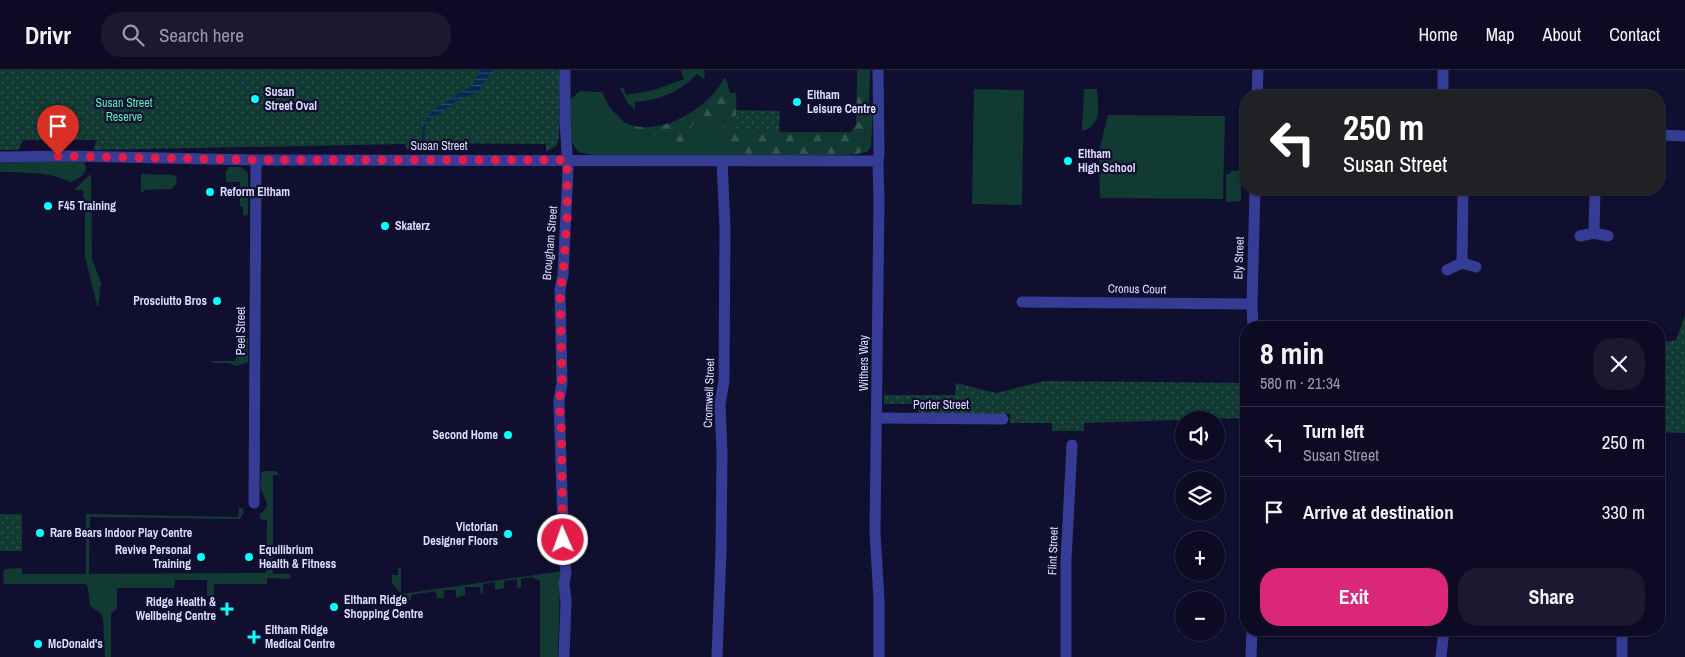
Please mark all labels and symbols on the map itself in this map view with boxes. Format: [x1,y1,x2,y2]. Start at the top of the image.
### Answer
place label: Susan Street Oval [265,84,317,114]
place label: Eltham Leisure Centre [807,87,876,117]
marker: Susan Street Oval [249,93,261,105]
park label: Susan Street Reserve [96,95,153,125]
marker: Eltham Leisure Centre [791,96,803,108]
pin [37,105,79,156]
street label: Susan Street [411,138,468,154]
place label: Eltham High School [1078,146,1136,176]
marker: Eltham High School [1062,155,1074,167]
place label: Reform Eltham [220,184,290,200]
marker: Reform Eltham [204,186,216,198]
place label: F45 Training [58,198,116,214]
marker: F45 Training [42,200,54,212]
street label: Brougham Street [539,205,561,281]
place label: Skaterz [395,218,430,234]
marker: Skaterz [379,220,391,232]
street label: Ely Street [1230,236,1248,280]
street label: Cronus Court [1108,280,1167,298]
place label: Prosciutto Bros [133,293,208,309]
marker: Prosciutto Bros [211,295,223,307]
street label: Peel Street [233,306,249,355]
street label: Withers Way [856,335,872,391]
street label: Cromwell Street [700,357,718,428]
street label: Porter Street [913,397,969,413]
place label: Second Home [432,427,499,443]
marker: Second Home [502,429,514,441]
position arrow [536,513,588,565]
place label: Victorian Designer Floors [423,519,499,549]
place label: Rare Bears Indoor Play Centre [50,525,193,541]
street label: Flint Street [1044,526,1062,575]
marker: Rare Bears Indoor Play Centre [34,527,46,539]
marker: Victorian Designer Floors [502,528,514,540]
place label: Revive Personal Training [115,542,191,572]
place label: Equilibrium Health & Fitness [259,542,337,572]
marker: Revive Personal Training [195,551,207,563]
marker: Equilibrium Health & Fitness [243,551,255,563]
place label: Eltham Ridge Shopping Centre [344,592,424,622]
place label: Ridge Health & Wellbeing Centre [136,594,217,624]
marker: Eltham Ridge Shopping Centre [328,601,340,613]
marker: Ridge Health & Wellbeing Centre [220,602,234,616]
place label: Eltham Ridge Medical Centre [265,622,336,652]
marker: Eltham Ridge Medical Centre [247,630,261,644]
place label: McDonald's [48,636,103,652]
marker: McDonald's [32,638,44,650]

